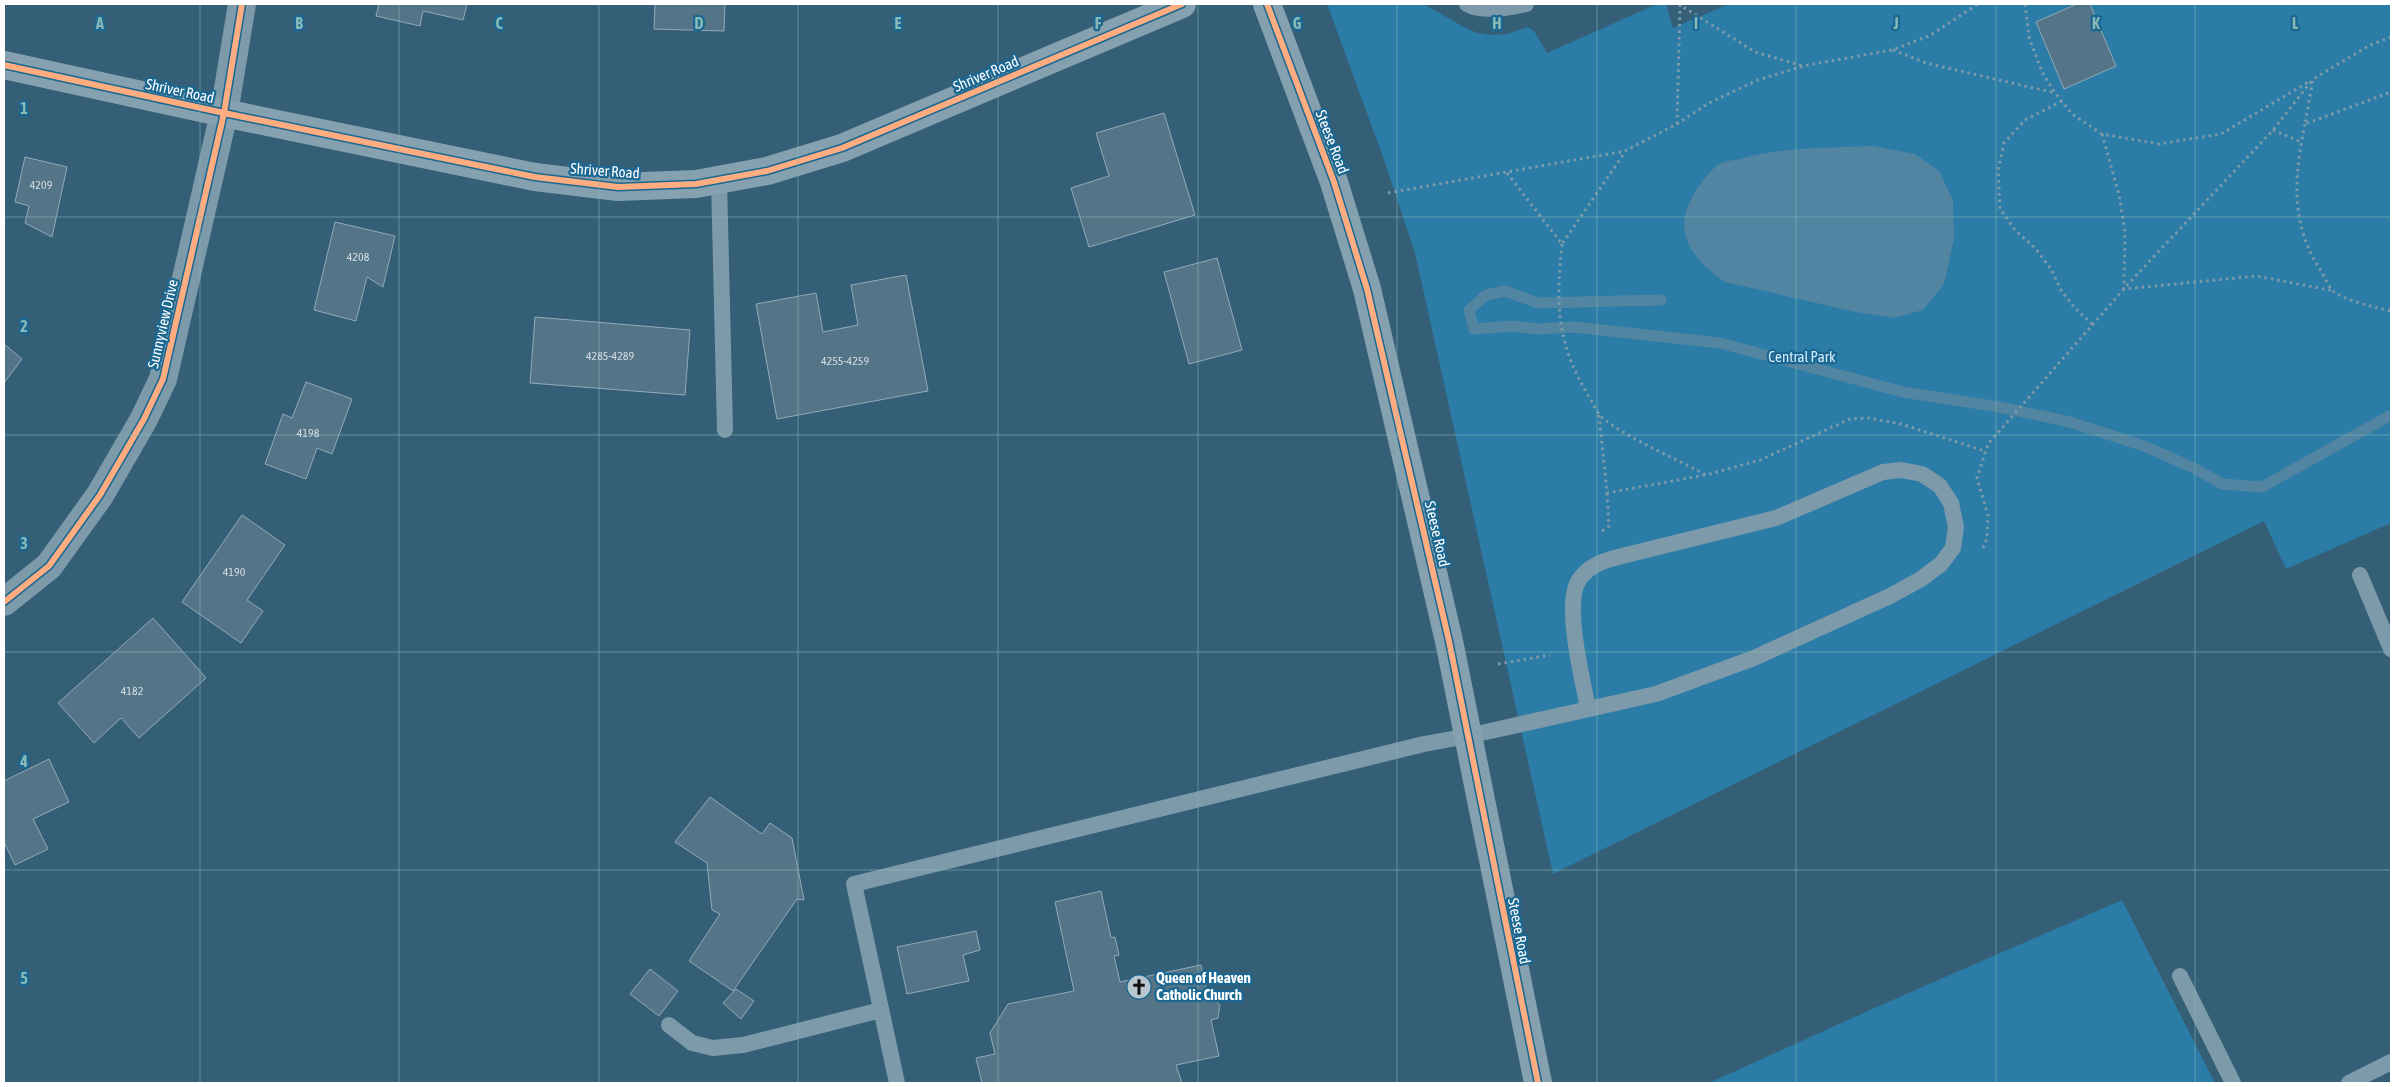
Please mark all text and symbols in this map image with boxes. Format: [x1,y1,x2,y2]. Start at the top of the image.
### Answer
text: A [95,14,104,32]
text: B [295,14,303,32]
text: C [495,14,503,32]
text: D [695,14,704,32]
text: E [895,14,902,32]
text: F [1095,14,1102,32]
text: G [1293,14,1302,32]
text: H [1492,14,1502,32]
text: I [1694,14,1698,32]
text: J [1892,14,1899,32]
text: K [2092,14,2100,32]
text: L [2292,14,2299,32]
street label: Shriver Road [951,52,1021,95]
street label: Shriver Road [144,75,216,106]
text: 1 [20,99,28,117]
street label: Steese Road [1313,108,1352,176]
street label: Shriver Road [570,160,640,181]
house number: 4209 [30,178,53,192]
house number: 4208 [347,250,370,264]
street label: Sunnyview Drive [144,278,181,370]
text: 2 [20,317,28,335]
park label: Central Park [1768,348,1836,365]
house number: 4285-4289 [586,349,634,363]
house number: 4255-4259 [821,354,869,368]
house number: 4198 [297,426,320,440]
street label: Steese Road [1422,499,1453,568]
text: 3 [20,534,28,552]
house number: 4190 [223,565,246,579]
house number: 4182 [121,684,143,698]
text: 4 [19,752,28,770]
street label: Steese Road [1505,896,1534,965]
text: 5 [20,969,28,987]
place label: Queen of Heaven Catholic Church [1156,969,1251,1003]
church icon: Queen of Heaven Catholic Church [1126,974,1152,1000]

